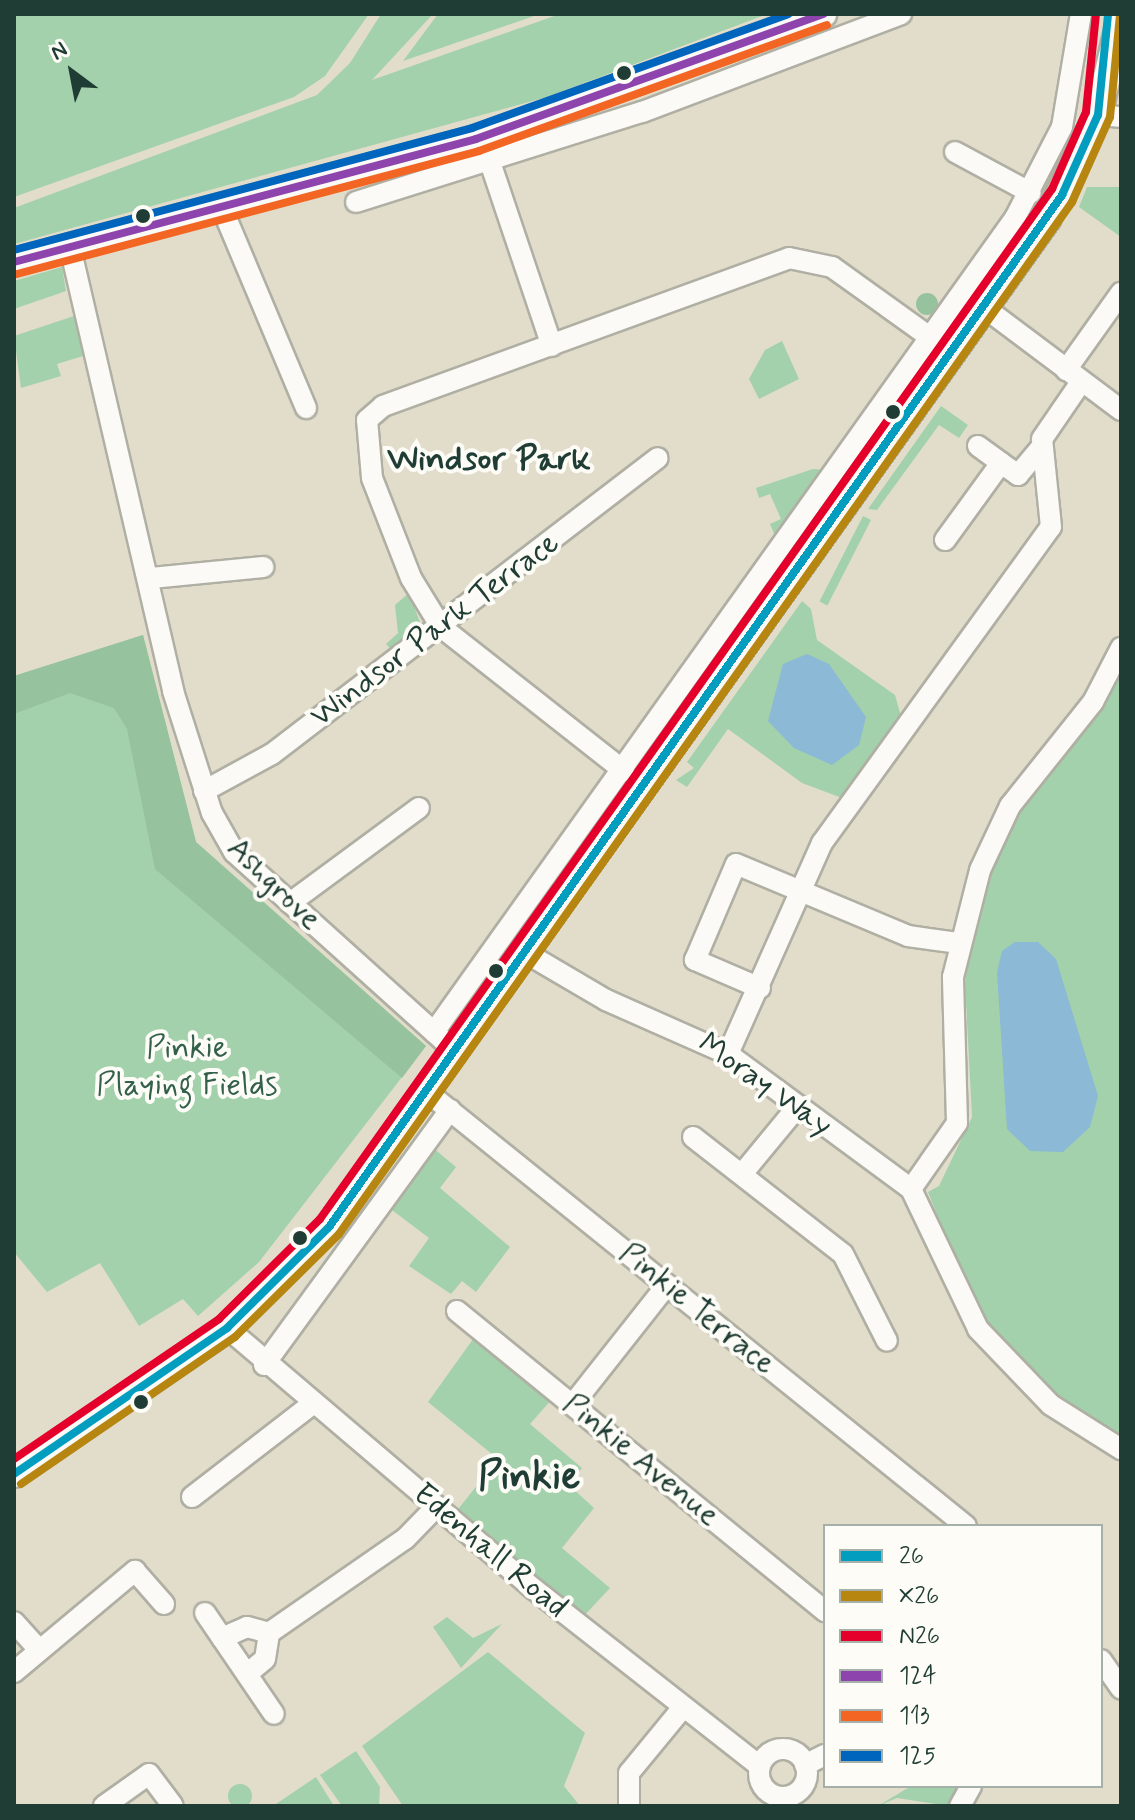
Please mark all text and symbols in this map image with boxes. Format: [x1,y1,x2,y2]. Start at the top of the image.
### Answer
north arrow [32,32,112,112]
text: N [46,36,73,67]
unlabelled marker [616,65,632,81]
unlabelled marker [135,208,151,224]
unlabelled marker [885,404,901,420]
district label: Windsor Park [391,440,587,480]
street label: Windsor Park Terrace [307,527,563,733]
street label: Ashgrove [219,830,329,938]
unlabelled marker [488,963,504,979]
street label: Moray Way [691,1025,839,1145]
park label: Pinkie Playing Fields [96,1030,278,1105]
unlabelled marker [292,1230,308,1246]
street label: Pinkie Terrace [611,1234,783,1384]
street label: Pinkie Avenue [555,1385,727,1535]
unlabelled marker [133,1394,149,1410]
district label: Pinkie [478,1453,580,1501]
street label: Edenhall Road [406,1476,574,1626]
legend [823,1524,1103,1788]
text: 26 [899,1541,924,1572]
text: X26 [899,1581,939,1612]
text: N26 [899,1621,940,1652]
text: 124 [899,1661,937,1692]
text: 113 [899,1701,930,1732]
text: 125 [899,1741,936,1772]

